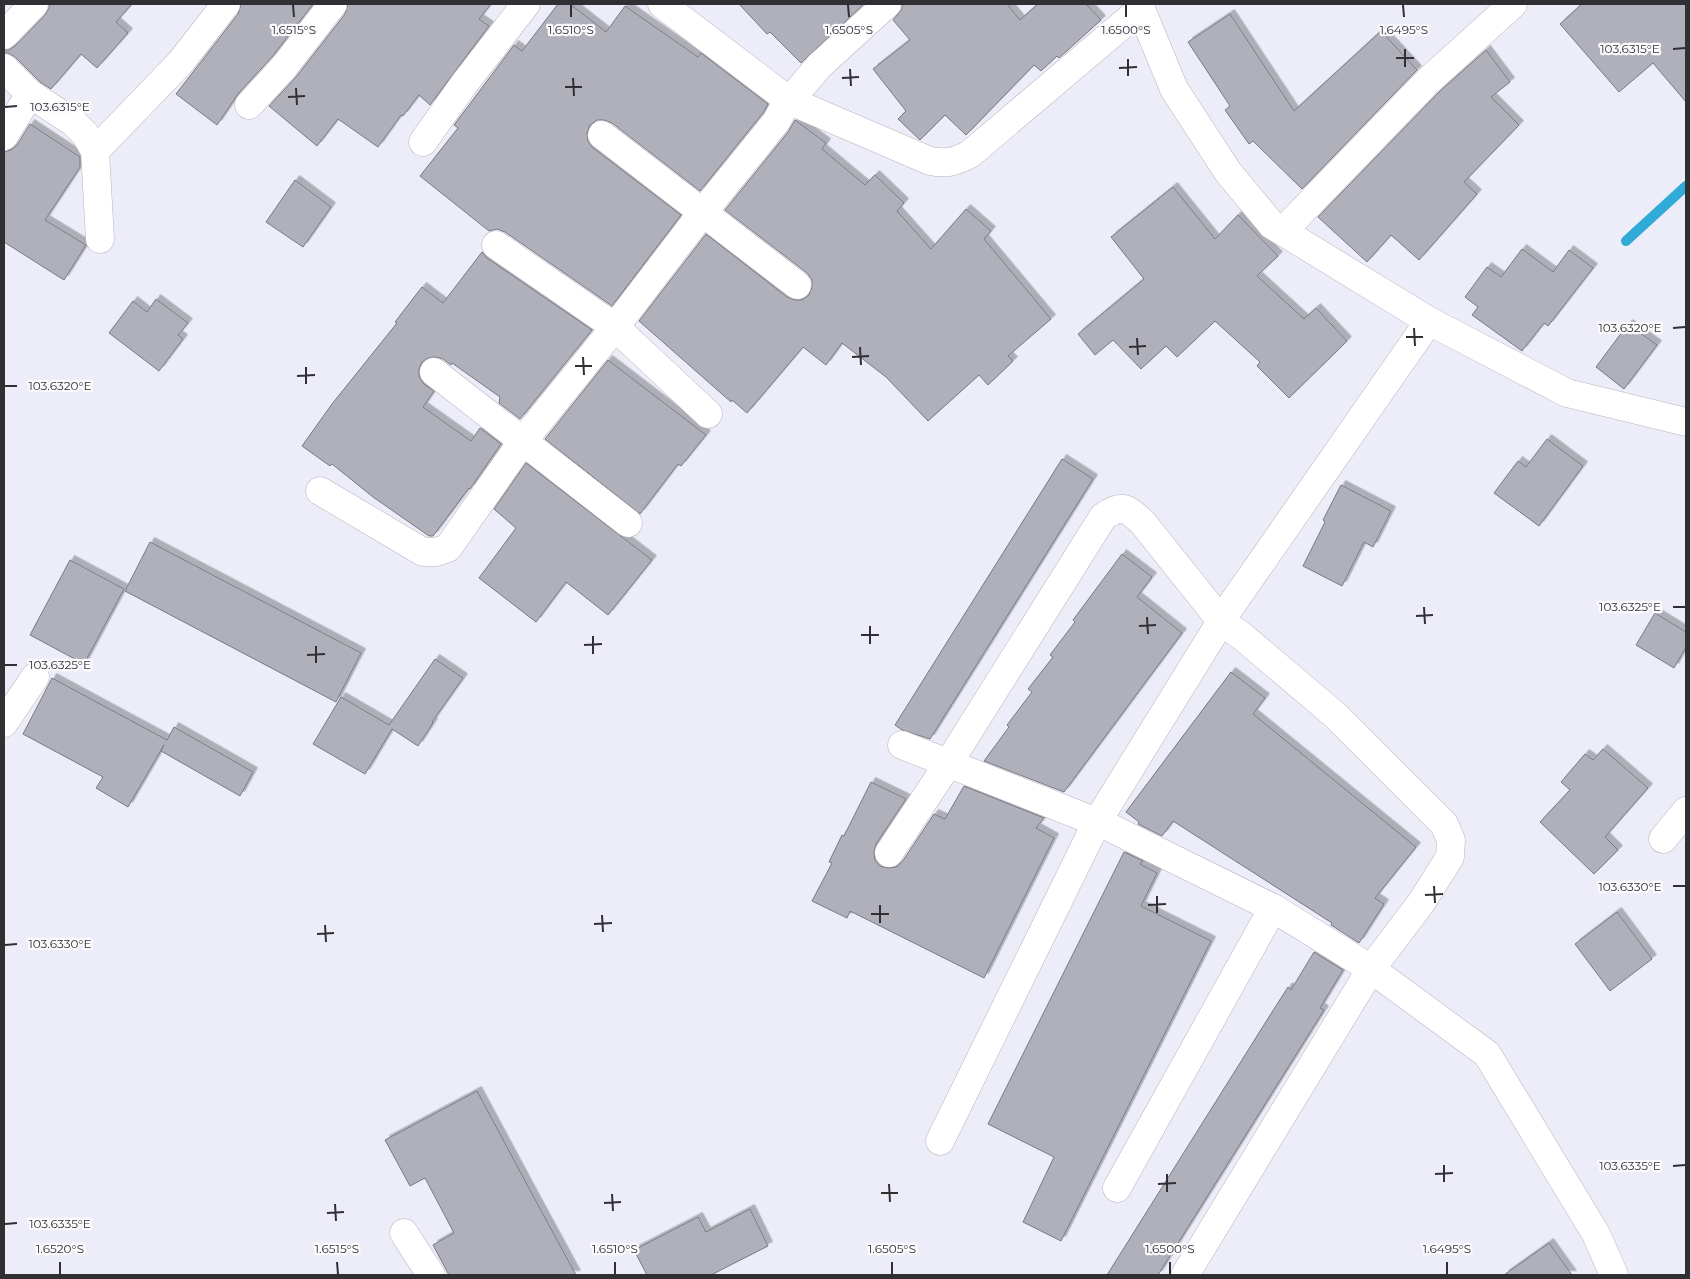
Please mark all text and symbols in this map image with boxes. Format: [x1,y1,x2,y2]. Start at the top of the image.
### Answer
text: 1.6515°S [272,22,316,37]
text: 1.6510°S [548,22,594,37]
text: 1.6505°S [825,22,873,37]
text: 1.6500°S [1101,22,1151,37]
text: 1.6495°S [1380,22,1428,37]
text: 103.6315°E [1600,41,1660,56]
text: 103.6315°E [30,99,90,114]
text: 103.6320°E [1598,320,1662,335]
text: 103.6320°E [28,378,92,393]
text: 103.6325°E [1599,599,1661,614]
text: 103.6325°E [29,657,91,672]
text: 103.6330°E [1598,879,1662,894]
text: 103.6330°E [28,936,92,951]
text: 103.6335°E [1599,1158,1661,1173]
text: 103.6335°E [29,1216,91,1231]
text: 1.6520°S [36,1241,84,1256]
text: 1.6515°S [315,1241,359,1256]
text: 1.6510°S [592,1241,638,1256]
text: 1.6505°S [868,1241,916,1256]
text: 1.6500°S [1145,1241,1195,1256]
text: 1.6495°S [1423,1241,1471,1256]

